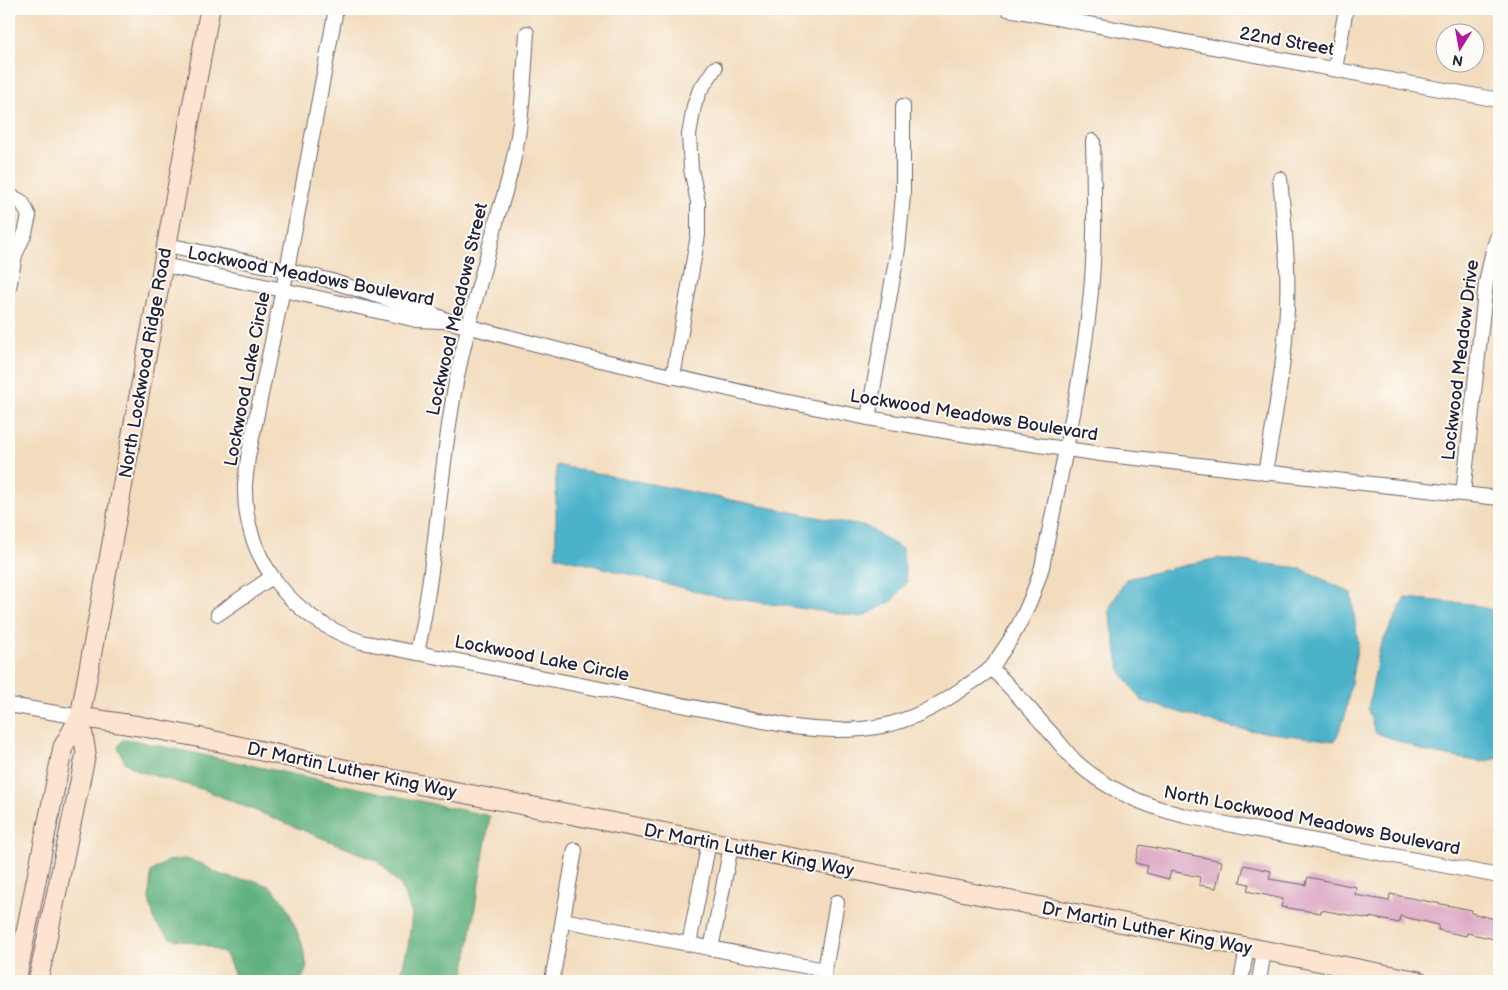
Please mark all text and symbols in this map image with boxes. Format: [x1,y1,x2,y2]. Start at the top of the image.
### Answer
north arrow [1436,22,1486,72]
street label: 22nd Street [1238,23,1336,60]
text: N [1451,51,1464,70]
street label: Lockwood Meadows Street [423,200,492,418]
street label: Lockwood Meadows Boulevard [186,242,436,311]
street label: North Lockwood Ridge Road [115,246,176,480]
street label: Lockwood Meadow Drive [1438,258,1483,462]
street label: Lockwood Lake Circle [220,290,275,468]
street label: Lockwood Meadows Boulevard [849,386,1099,445]
street label: Lockwood Lake Circle [453,631,631,686]
street label: Dr Martin Luther King Way [245,738,459,803]
street label: North Lockwood Meadows Boulevard [1162,781,1462,860]
street label: Dr Martin Luther King Way [642,820,857,881]
street label: Dr Martin Luther King Way [1040,898,1255,959]

